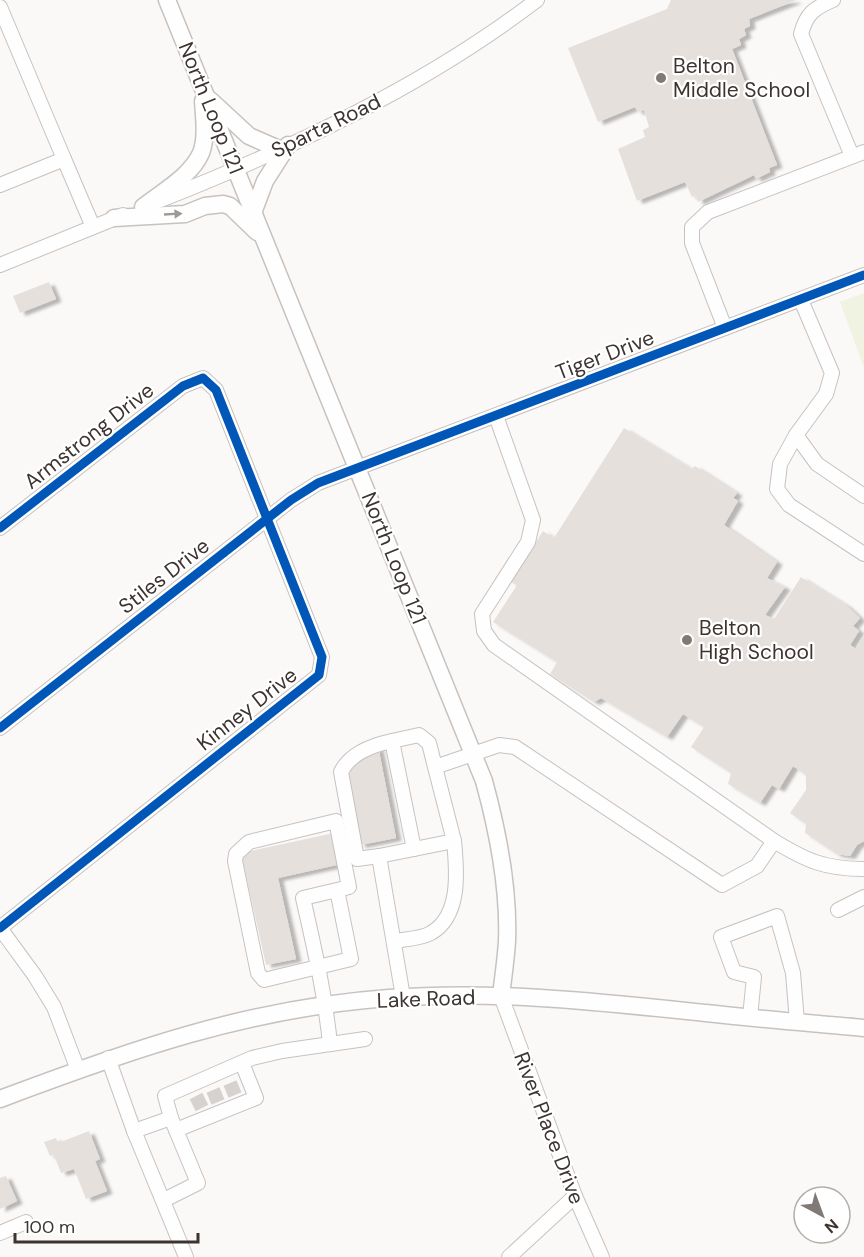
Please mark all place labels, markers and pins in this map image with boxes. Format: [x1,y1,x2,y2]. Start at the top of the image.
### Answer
place label: Belton Middle School [673,52,810,104]
marker: Belton Middle School [654,71,668,85]
place label: Belton High School [699,614,814,666]
marker: Belton High School [680,633,694,647]

